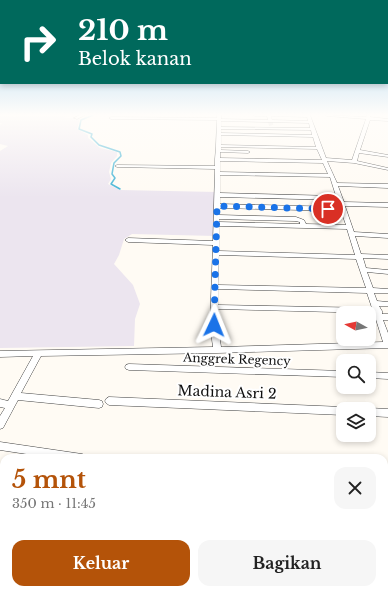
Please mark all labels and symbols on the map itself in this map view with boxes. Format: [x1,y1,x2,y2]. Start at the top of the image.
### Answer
pin [311,192,345,226]
position arrow [193,304,235,346]
north arrow [336,306,376,346]
street label: Anggrek Regency [182,350,291,368]
street label: Madina Asri 2 [177,381,277,403]

